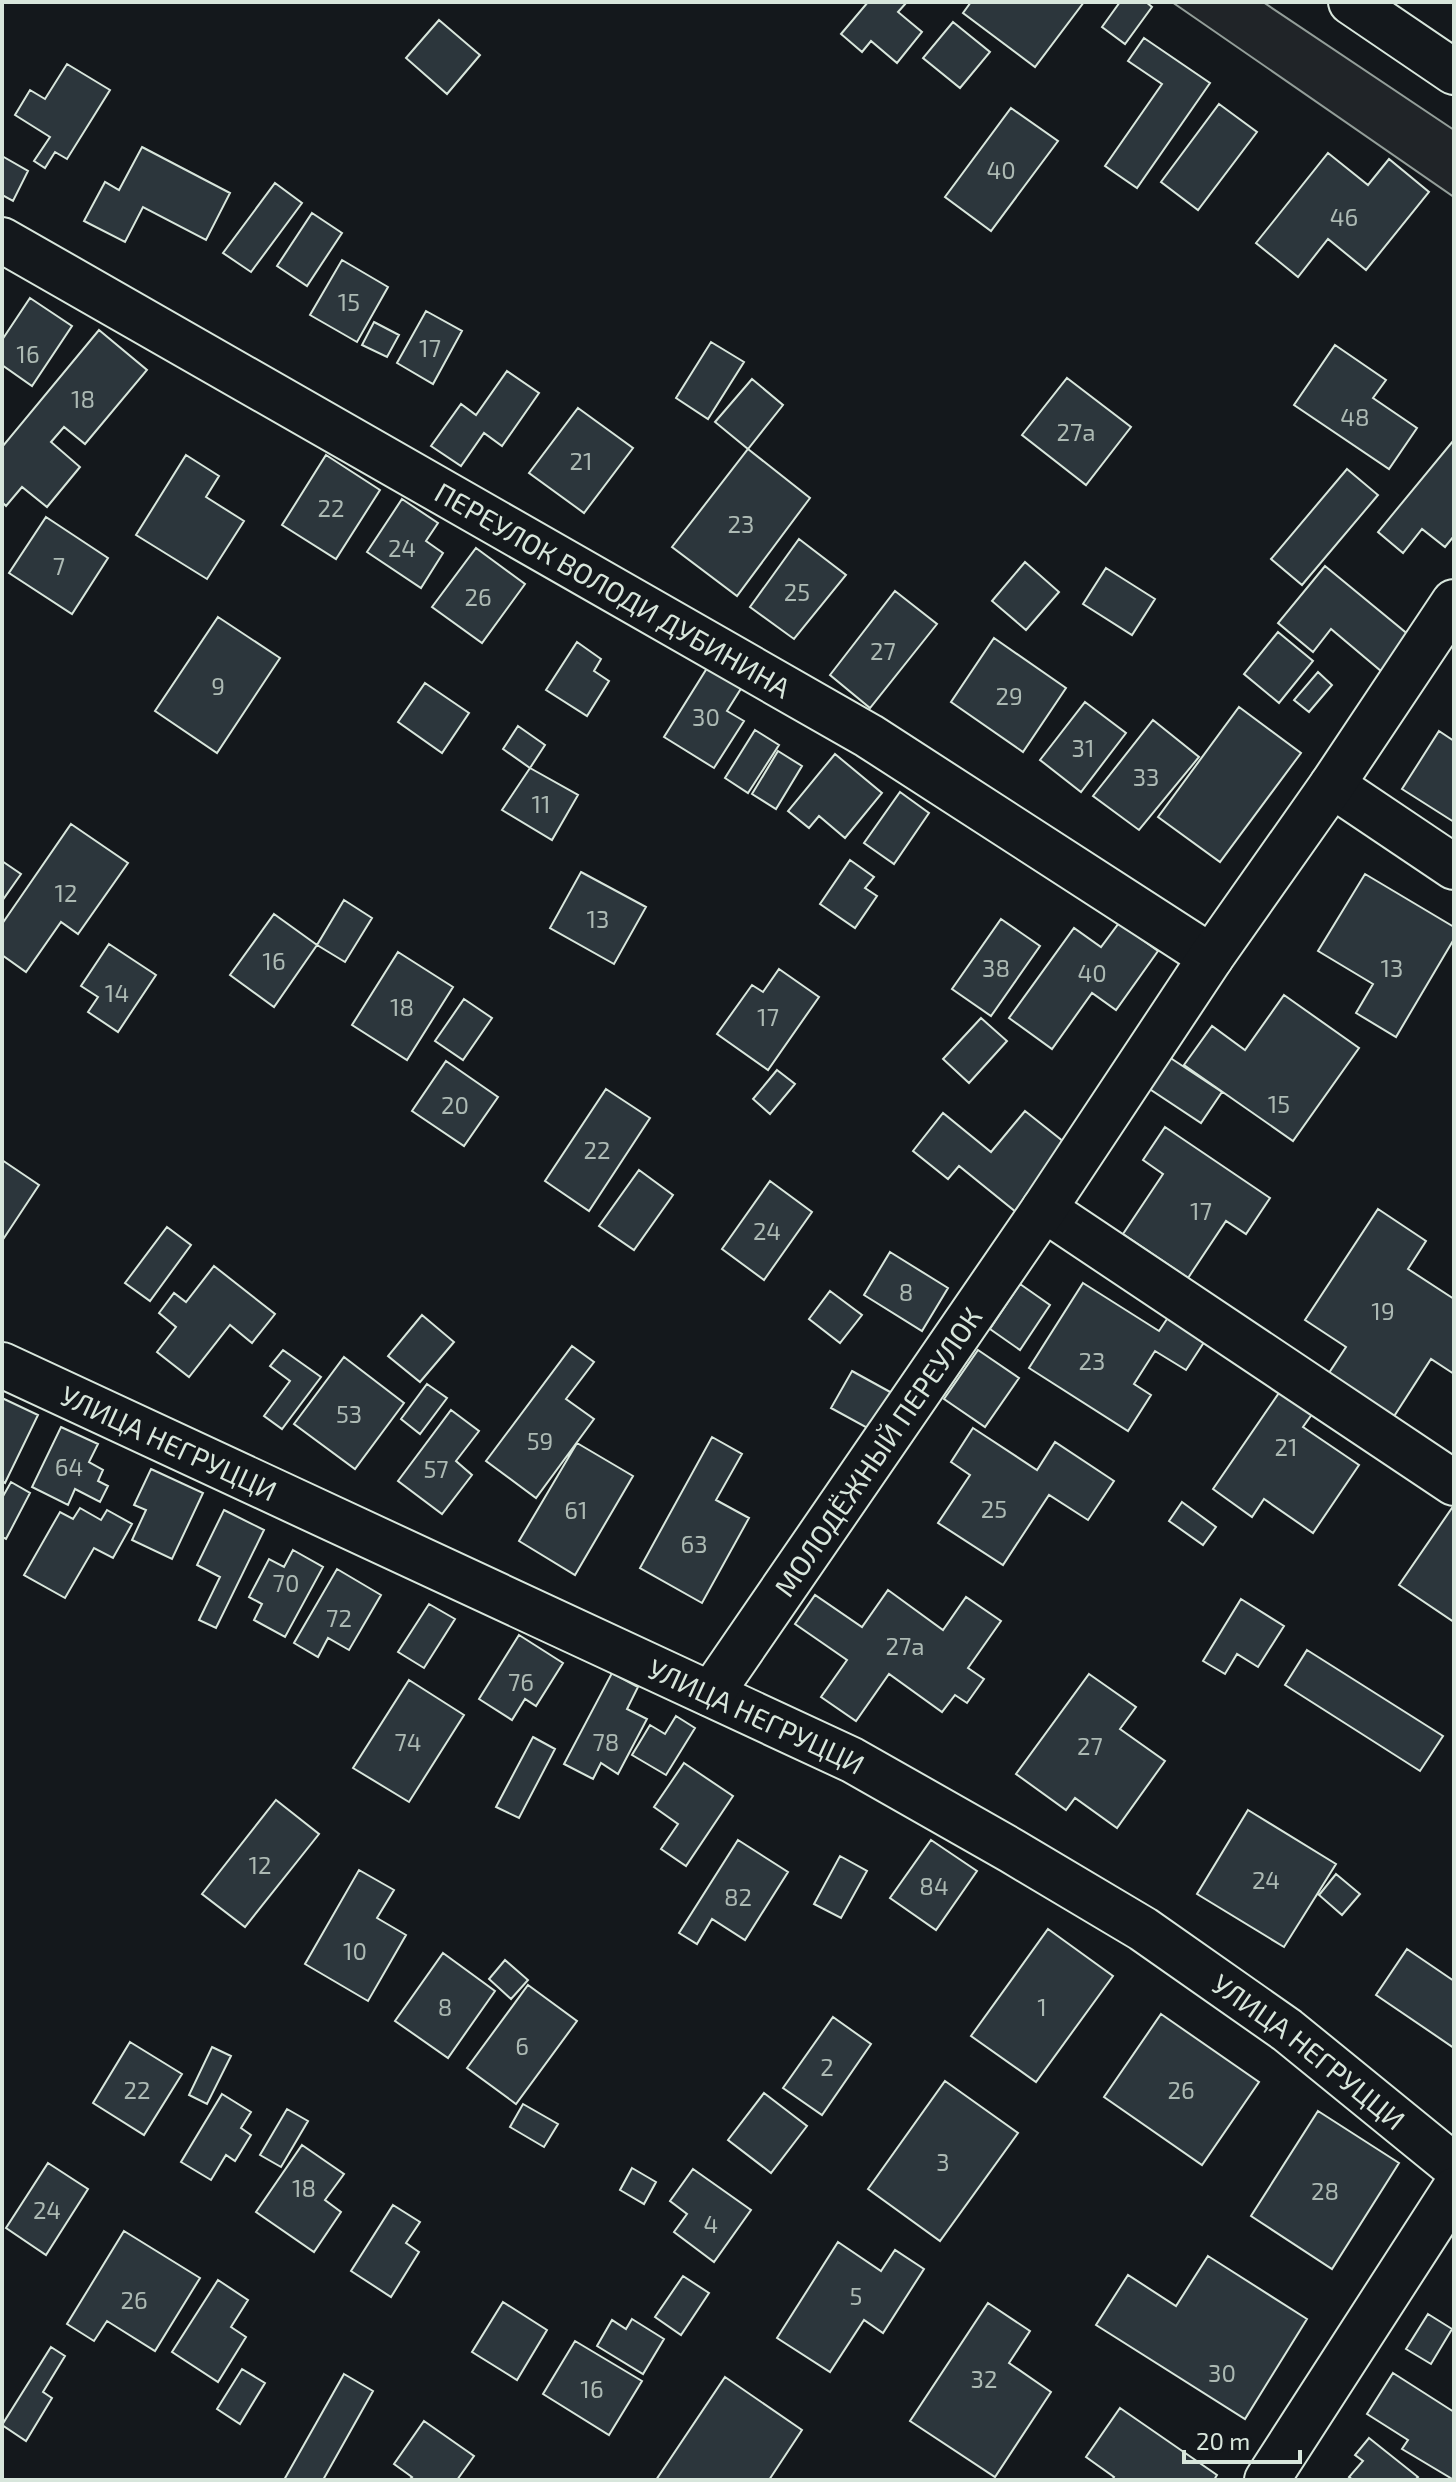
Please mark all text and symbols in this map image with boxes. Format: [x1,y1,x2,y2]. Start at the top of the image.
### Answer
house number: 40 [986,155,1016,184]
house number: 46 [1330,202,1358,231]
house number: 15 [338,287,360,316]
house number: 17 [419,333,441,362]
house number: 16 [16,339,40,368]
house number: 18 [71,384,95,413]
house number: 48 [1340,402,1370,431]
house number: 27а [1056,417,1096,446]
house number: 21 [569,446,593,475]
street label: ПЕРЕУЛОК ВОЛОДИ ДУБИНИНА [429,475,797,705]
house number: 22 [318,493,344,522]
house number: 23 [728,509,754,538]
house number: 24 [388,533,416,562]
house number: 7 [53,551,65,580]
house number: 25 [784,577,810,606]
house number: 26 [464,582,492,611]
house number: 27 [870,636,896,665]
house number: 9 [211,671,225,700]
house number: 29 [995,681,1023,710]
house number: 30 [692,702,720,731]
house number: 31 [1072,733,1094,762]
house number: 33 [1133,762,1159,791]
house number: 11 [531,789,551,818]
house number: 12 [54,878,78,907]
house number: 13 [587,904,609,933]
house number: 16 [262,946,286,975]
house number: 38 [982,953,1010,982]
house number: 13 [1381,953,1403,982]
house number: 40 [1077,958,1107,987]
house number: 14 [105,978,129,1007]
house number: 18 [390,992,414,1021]
house number: 17 [757,1002,779,1031]
house number: 15 [1268,1089,1290,1118]
house number: 20 [441,1090,469,1119]
house number: 22 [584,1135,610,1164]
house number: 17 [1190,1196,1212,1225]
house number: 24 [753,1216,781,1245]
house number: 8 [899,1277,913,1306]
house number: 19 [1371,1296,1395,1325]
street label: МОЛОДЁЖНЫЙ ПЕРЕУЛОК [766,1301,988,1603]
house number: 23 [1079,1346,1105,1375]
street label: УЛИЦА НЕГРУЦЦИ [55,1378,282,1507]
house number: 53 [336,1399,362,1428]
house number: 59 [527,1426,553,1455]
house number: 21 [1274,1432,1298,1461]
house number: 64 [55,1452,83,1481]
house number: 57 [423,1454,449,1483]
house number: 25 [981,1494,1007,1523]
house number: 61 [564,1495,588,1524]
house number: 63 [680,1529,708,1558]
house number: 70 [273,1568,299,1597]
house number: 72 [326,1603,352,1632]
house number: 27а [885,1631,925,1660]
street label: УЛИЦА НЕГРУЦЦИ [643,1651,871,1781]
house number: 76 [508,1667,534,1696]
house number: 74 [394,1727,422,1756]
house number: 78 [593,1727,619,1756]
house number: 27 [1077,1731,1103,1760]
house number: 12 [248,1850,272,1879]
house number: 24 [1252,1865,1280,1894]
house number: 84 [919,1871,949,1900]
house number: 82 [724,1882,752,1911]
house number: 10 [343,1936,367,1965]
street label: УЛИЦА НЕГРУЦЦИ [1206,1966,1412,2136]
house number: 8 [438,1992,452,2021]
house number: 1 [1037,1992,1047,2021]
house number: 6 [515,2031,529,2060]
house number: 2 [820,2052,834,2081]
house number: 22 [124,2075,150,2104]
house number: 26 [1167,2075,1195,2104]
house number: 3 [936,2147,950,2176]
house number: 18 [292,2173,316,2202]
house number: 28 [1311,2176,1339,2205]
house number: 24 [33,2195,61,2224]
house number: 4 [704,2209,718,2238]
house number: 5 [850,2281,862,2310]
house number: 26 [120,2285,148,2314]
house number: 30 [1208,2358,1236,2387]
house number: 32 [971,2364,997,2393]
house number: 16 [580,2374,604,2403]
scale bar [1184,2414,1300,2464]
text: 20 m [1196,2426,1250,2455]

